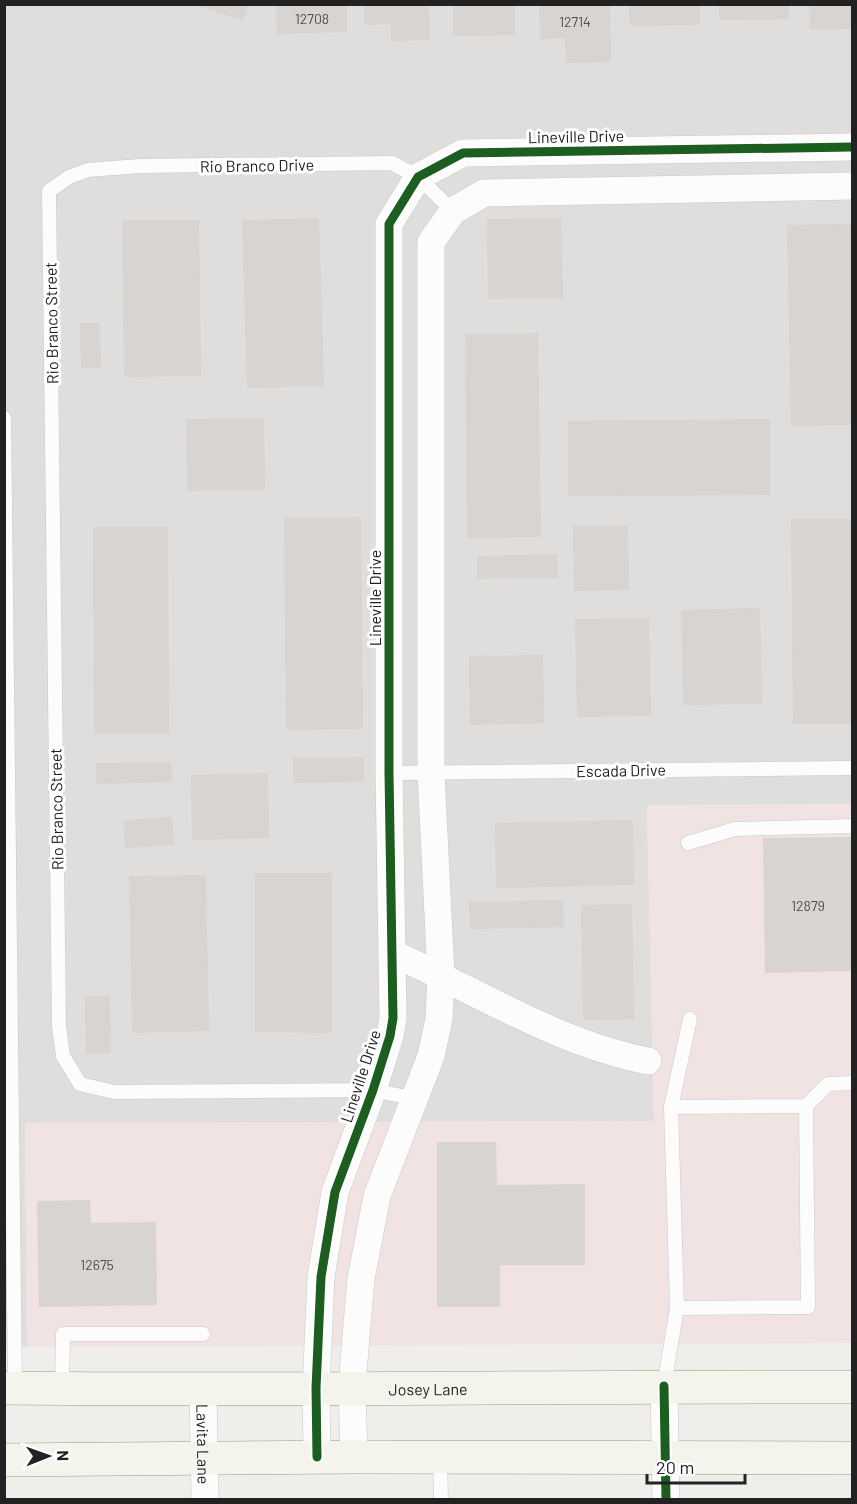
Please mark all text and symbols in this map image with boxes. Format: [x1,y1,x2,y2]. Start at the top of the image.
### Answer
house number: 12708 [295,10,329,27]
house number: 12714 [559,13,591,30]
street label: Lineville Drive [528,126,624,146]
street label: Rio Branco Drive [200,155,314,175]
street label: Rio Branco Street [40,262,62,384]
street label: Lineville Drive [365,550,384,646]
street label: Rio Branco Street [45,748,67,870]
street label: Escada Drive [576,760,666,780]
house number: 12879 [791,897,825,914]
street label: Lineville Drive [336,1027,384,1125]
house number: 12675 [80,1256,114,1273]
street label: Josey Lane [388,1379,468,1398]
street label: Lavita Lane [194,1404,214,1484]
north arrow [18,1426,78,1486]
scale bar [647,1447,744,1485]
text: N [54,1450,73,1461]
text: 20 m [656,1456,694,1478]

